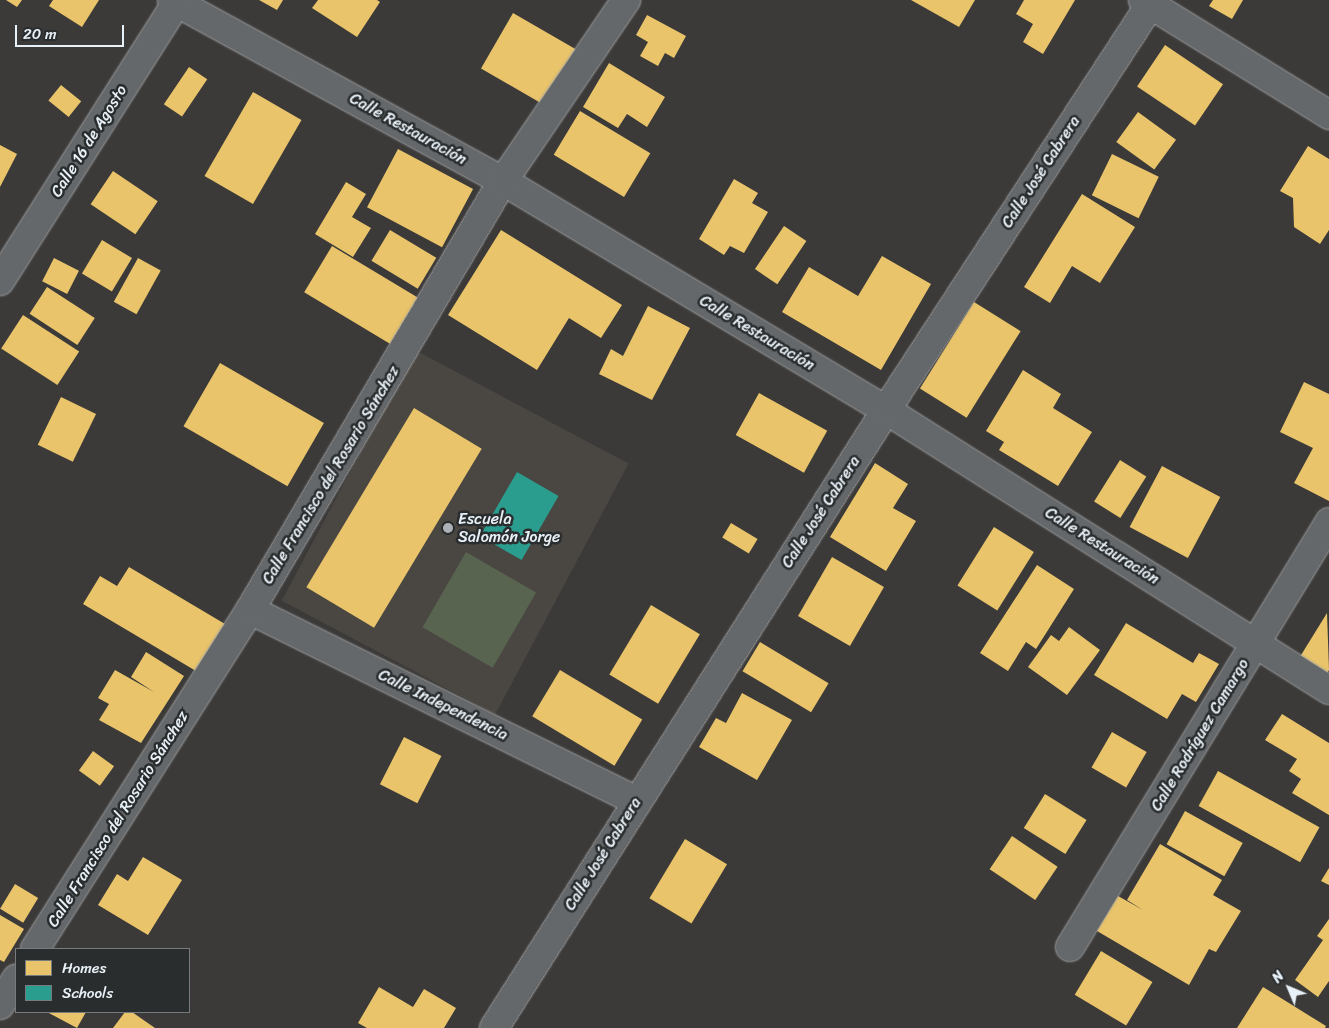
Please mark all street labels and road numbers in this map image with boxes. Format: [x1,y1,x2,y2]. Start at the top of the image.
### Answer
street label: Calle 16 de Agosto [47,81,131,201]
street label: Calle Restauración [346,89,470,169]
street label: Calle José Cabrera [997,112,1085,232]
street label: Calle Restauración [695,291,819,375]
street label: Calle Francisco del Rosario Sánchez [258,362,404,588]
street label: Calle José Cabrera [777,452,865,572]
street label: Calle Restauración [1041,503,1163,589]
street label: Calle Rodríguez Camargo [1147,656,1253,814]
street label: Calle Independencia [375,665,511,745]
street label: Calle Francisco del Rosario Sánchez [43,707,193,931]
street label: Calle José Cabrera [560,793,646,915]

